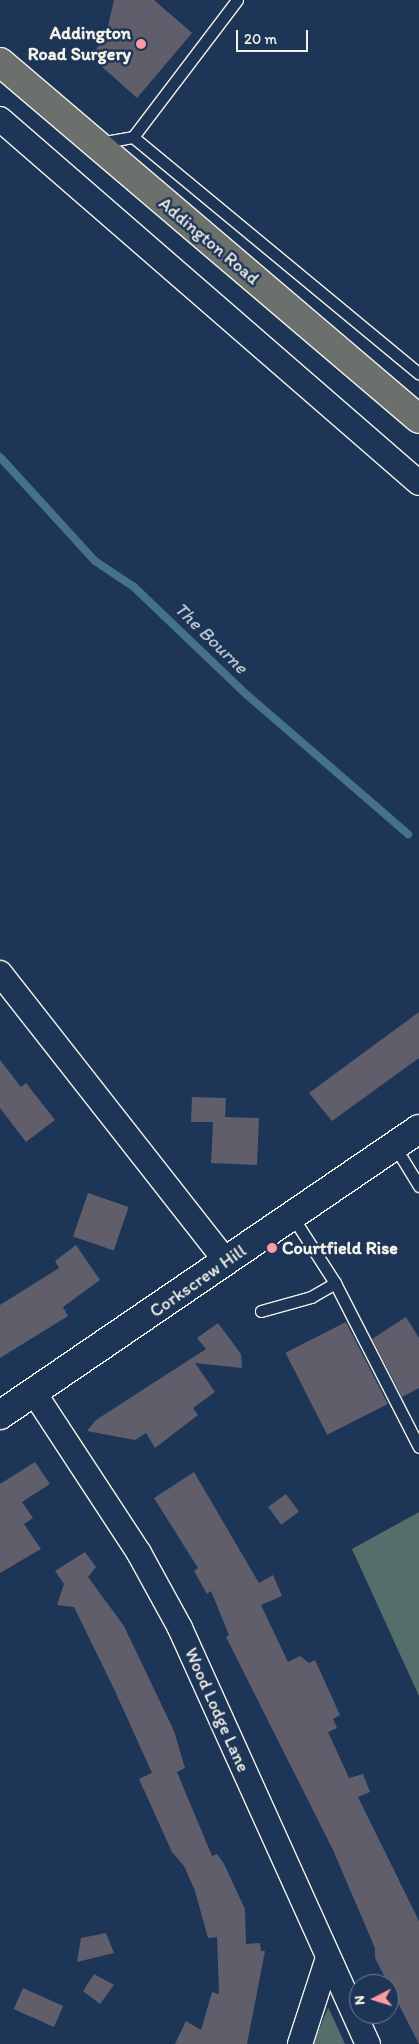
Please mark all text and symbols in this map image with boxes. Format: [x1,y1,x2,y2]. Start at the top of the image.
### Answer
scale bar [239,20,312,52]
place label: Addington Road Surgery [28,23,131,66]
text: 20 m [244,30,277,48]
marker: Addington Road Surgery [135,38,147,50]
street label: Addington Road [155,193,263,289]
water label: The Bourne [169,597,253,679]
place label: Courtfield Rise [282,1237,398,1259]
street label: Corkscrew Hill [146,1240,250,1322]
marker: Courtfield Rise [266,1242,278,1254]
street label: Wood Lodge Lane [180,1644,254,1776]
north arrow [349,1974,399,2024]
text: N [351,1995,368,2006]

